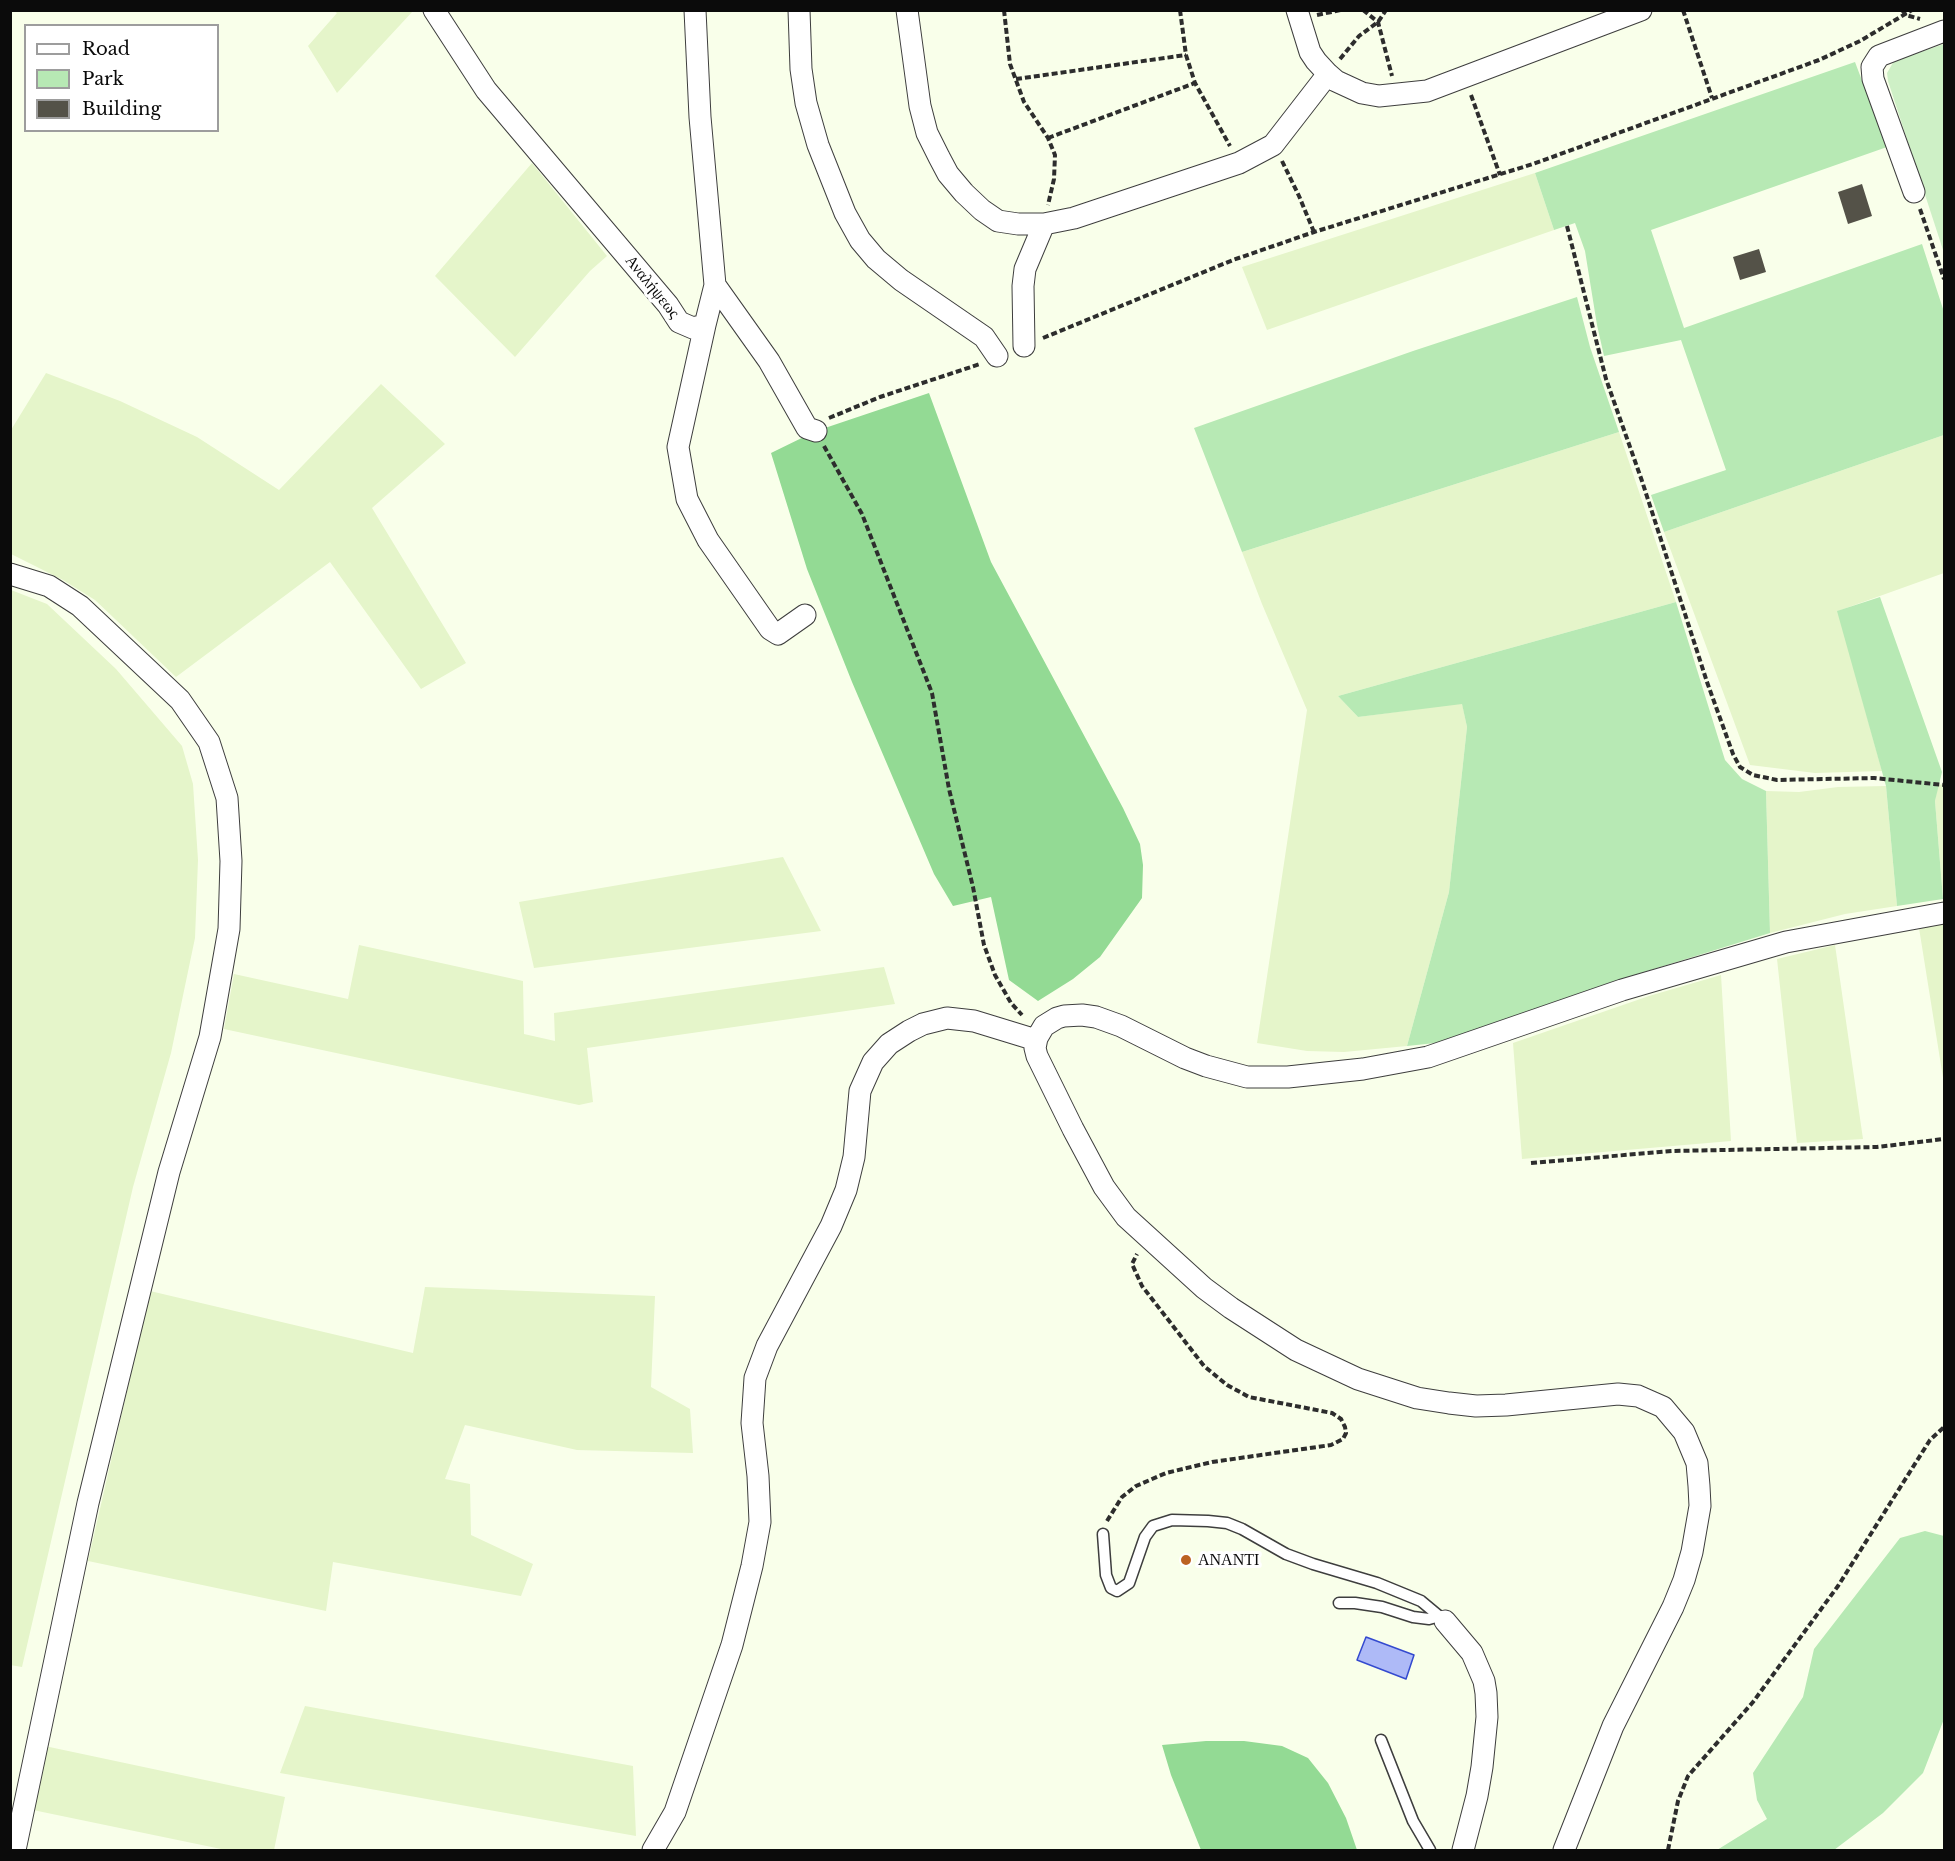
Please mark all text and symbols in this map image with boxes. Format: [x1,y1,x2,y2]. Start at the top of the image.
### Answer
legend [24,24,219,132]
text: Road [82,38,130,60]
text: Park [82,68,124,90]
text: Building [82,98,161,120]
street label: Αναλήψεως [621,252,683,322]
place label: ΑΝΑΝΤΙ [1198,1550,1259,1570]
marker: ΑΝΑΝΤΙ [1179,1553,1193,1567]

